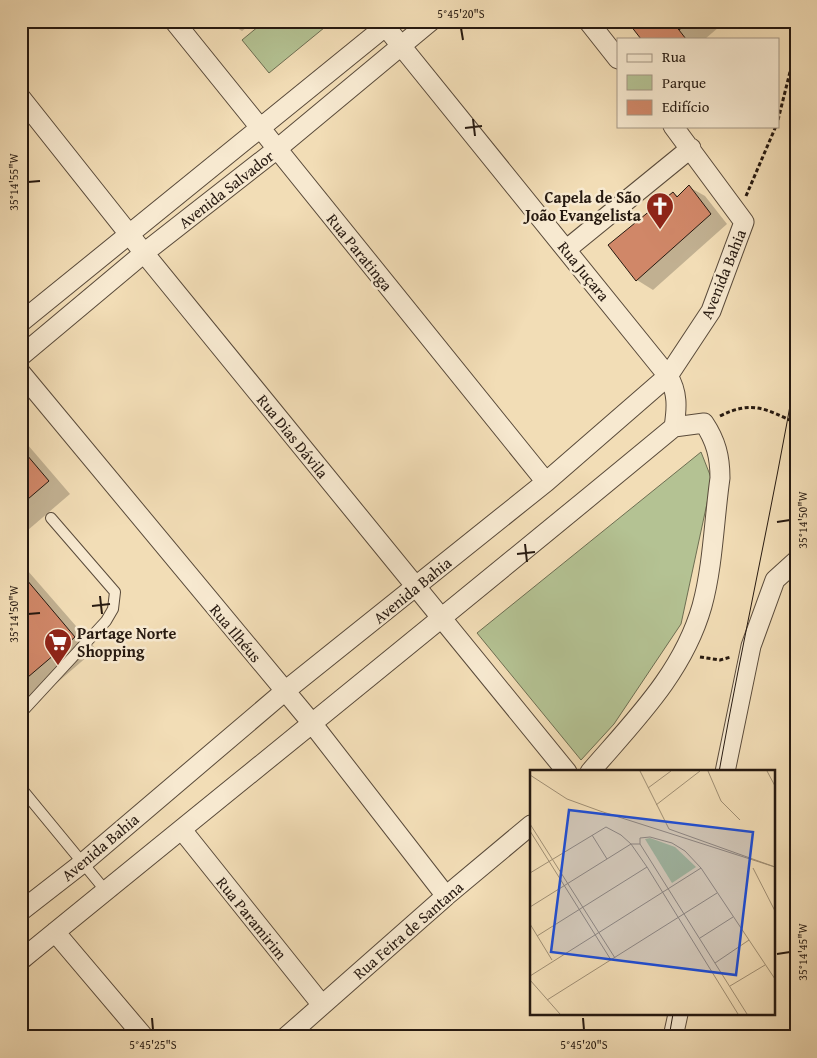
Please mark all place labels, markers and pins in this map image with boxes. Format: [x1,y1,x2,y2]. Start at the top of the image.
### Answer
place label: Capela de São João Evangelista [522,185,642,227]
church icon: Capela de São João Evangelista [645,191,675,230]
place label: Partage Norte Shopping [77,621,177,663]
supermarket icon: Partage Norte Shopping [43,627,73,666]

